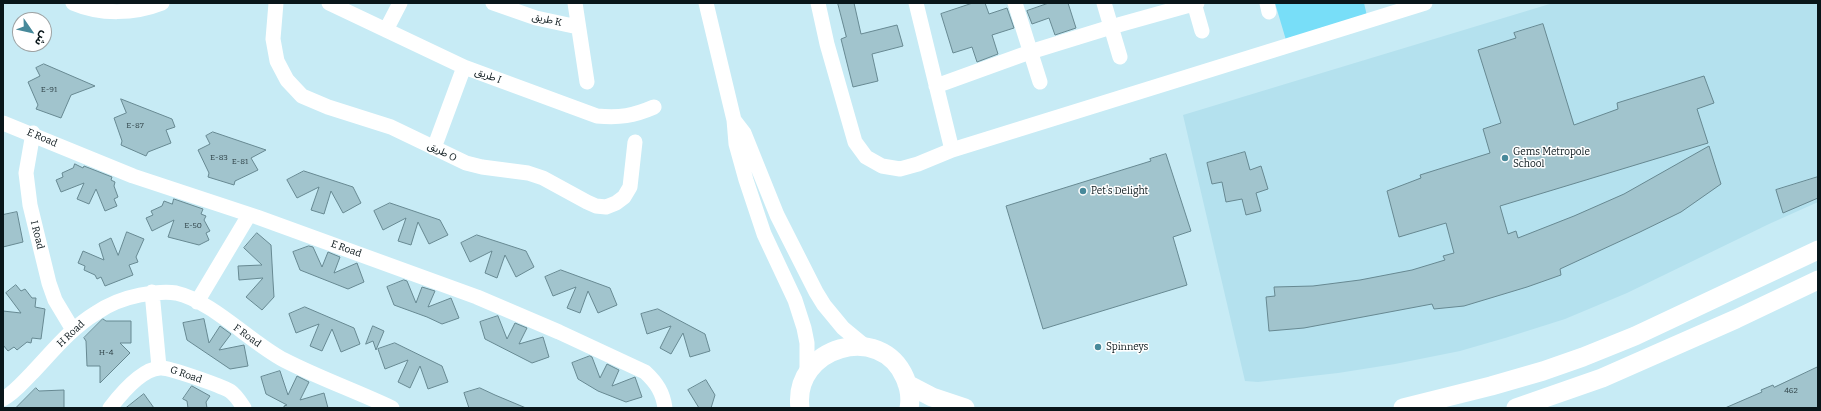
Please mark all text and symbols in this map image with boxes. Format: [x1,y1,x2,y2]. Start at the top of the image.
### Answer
street label: طريق K [531,11,563,29]
north arrow [12,12,52,52]
text: ش [32,29,51,48]
street label: طريق I [473,66,503,86]
house number: E-91 [41,85,57,95]
house number: E-87 [126,121,144,131]
street label: E Road [25,126,59,150]
street label: طريق O [425,140,459,164]
place label: Gems Metropole School [1513,146,1590,170]
house number: E-83 [210,153,228,163]
marker: Gems Metropole School [1500,153,1510,163]
house number: E-81 [232,157,248,167]
place label: Pet's Delight [1091,185,1148,197]
marker: Pet's Delight [1078,186,1088,196]
street label: I Road [28,219,46,251]
house number: E-50 [184,221,202,231]
street label: E Road [329,238,363,260]
street label: H Road [55,318,87,350]
street label: F Road [231,322,263,350]
place label: Spinneys [1106,341,1148,353]
marker: Spinneys [1093,342,1103,352]
house number: H-4 [99,348,113,358]
street label: G Road [168,364,204,386]
house number: 462 [1784,386,1798,396]

